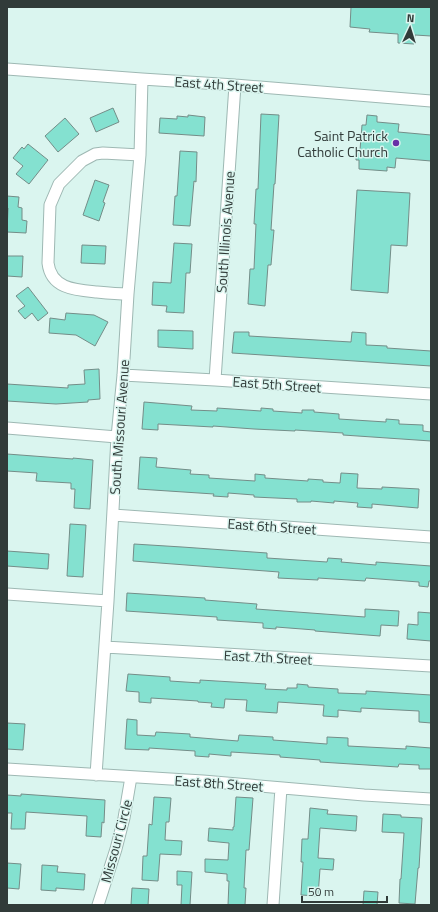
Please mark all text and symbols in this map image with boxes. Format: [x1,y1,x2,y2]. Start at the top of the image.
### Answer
north arrow [390,8,430,48]
text: N [406,10,415,26]
street label: East 4th Street [174,70,264,98]
place label: Saint Patrick Catholic Church [297,125,388,162]
marker: Saint Patrick Catholic Church [391,138,401,148]
street label: South Illinois Avenue [210,170,240,294]
street label: South Missouri Avenue [104,359,134,495]
street label: East 5th Street [232,370,322,398]
street label: East 6th Street [227,512,317,540]
street label: East 7th Street [223,644,313,670]
street label: East 8th Street [174,769,264,797]
street label: Missouri Circle [95,797,137,885]
scale bar [302,878,387,904]
text: 50 m [308,882,334,901]

